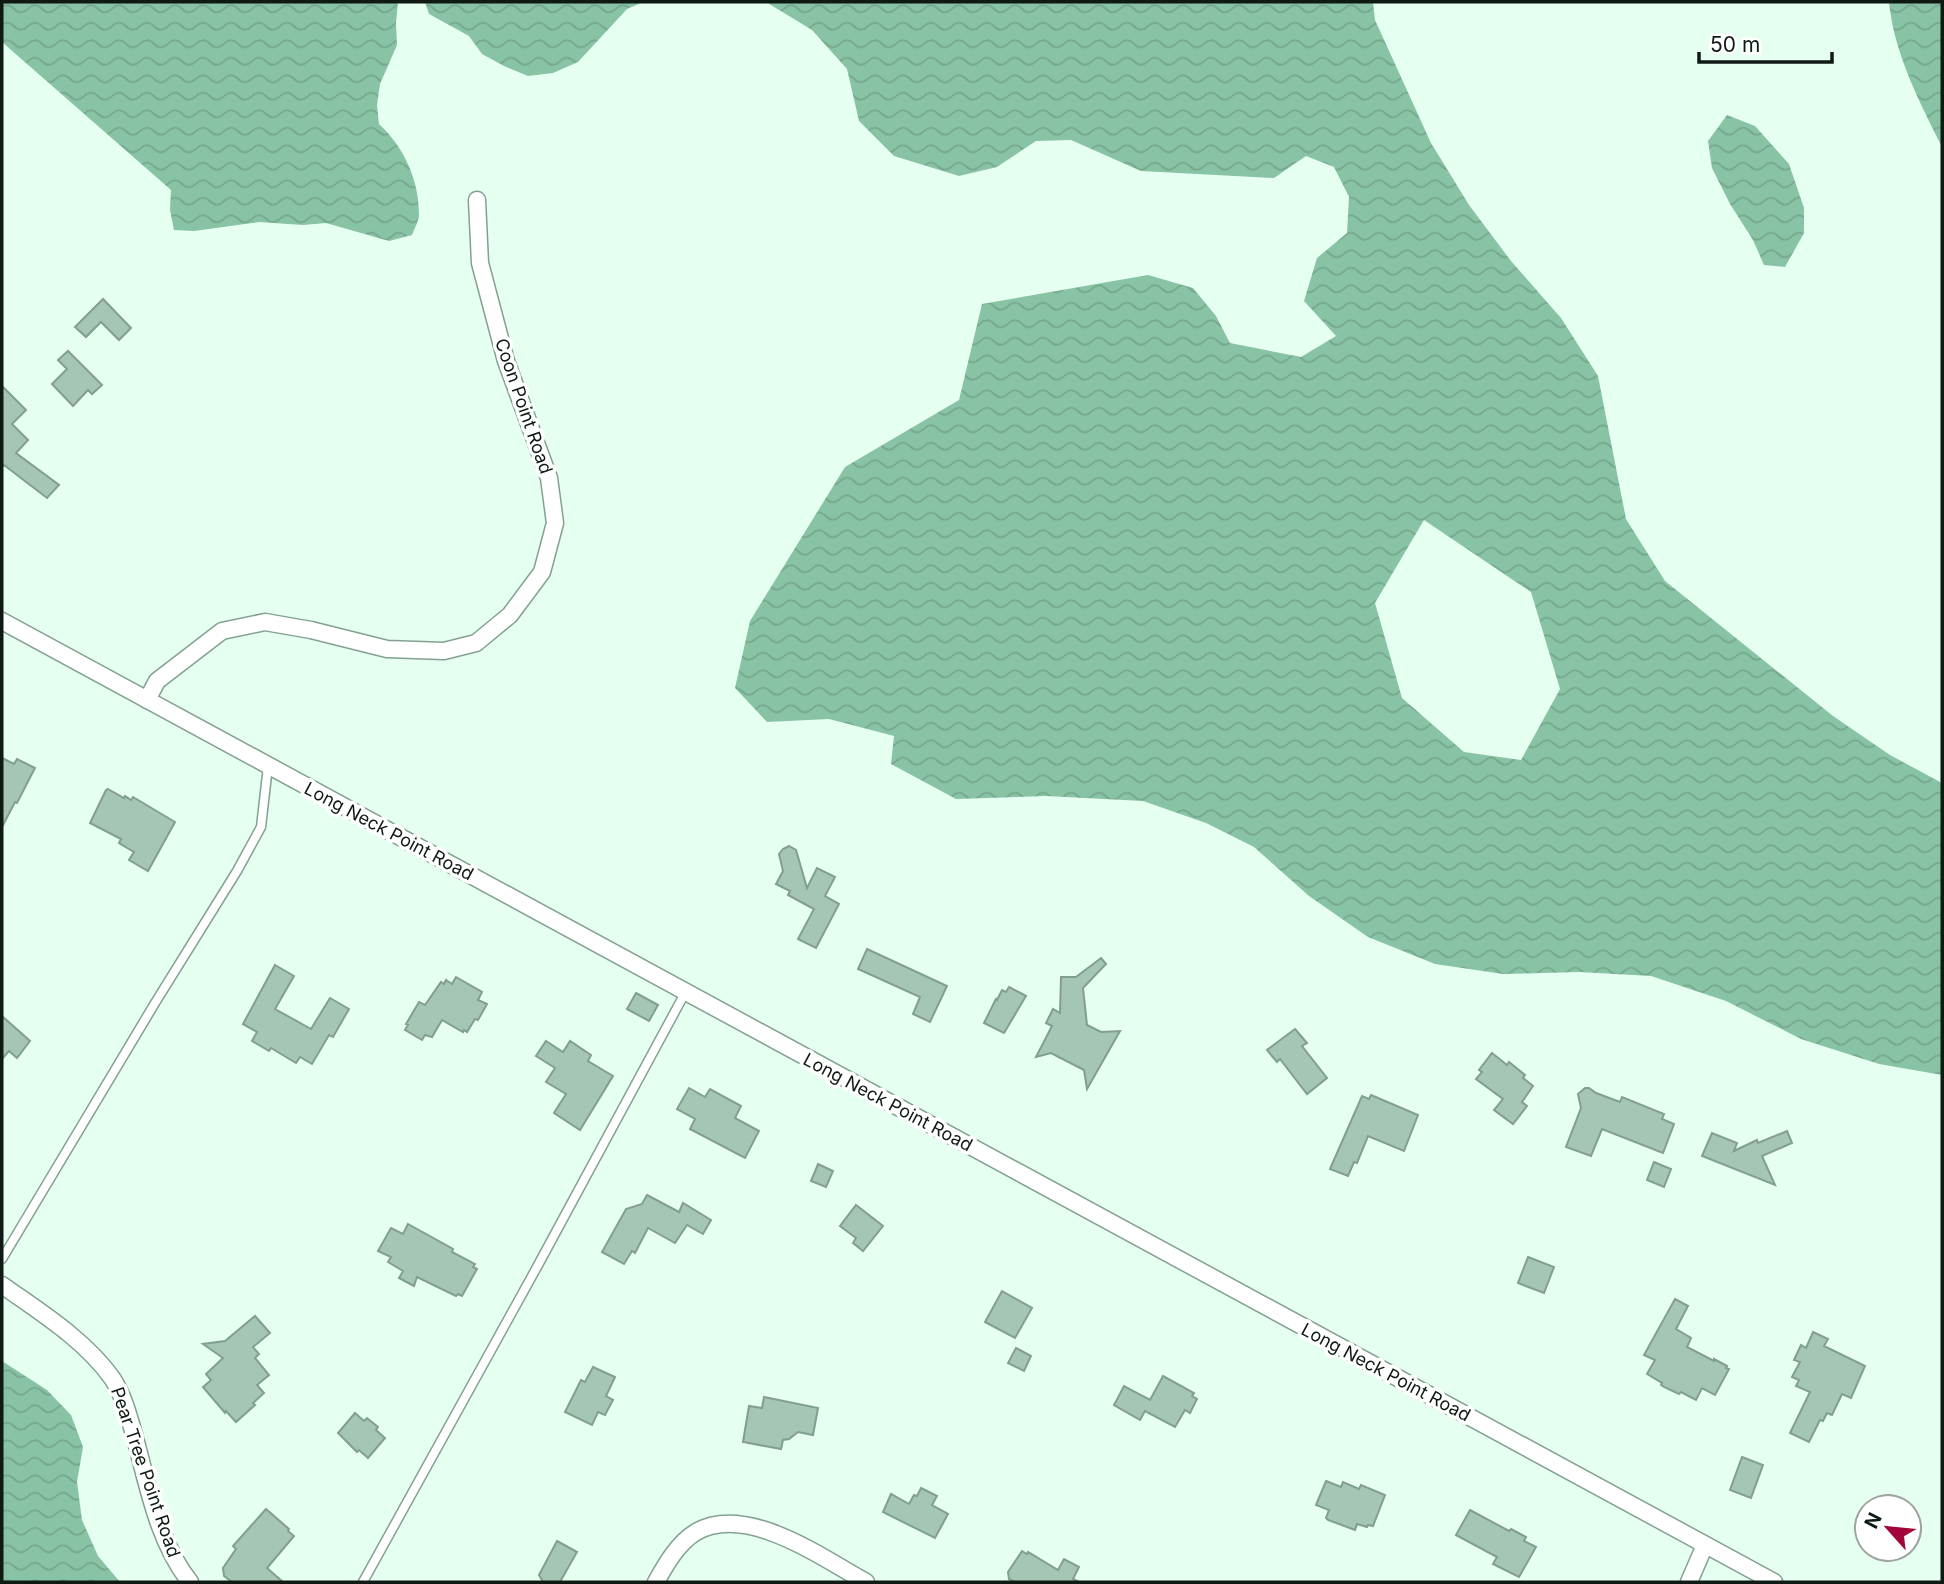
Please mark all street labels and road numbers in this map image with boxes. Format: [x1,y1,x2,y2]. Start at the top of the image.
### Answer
street label: Coon Point Road [491,335,557,477]
street label: Long Neck Point Road [301,777,477,885]
street label: Long Neck Point Road [800,1048,976,1156]
street label: Long Neck Point Road [1298,1318,1474,1426]
street label: Pear Tree Point Road [107,1384,185,1560]

